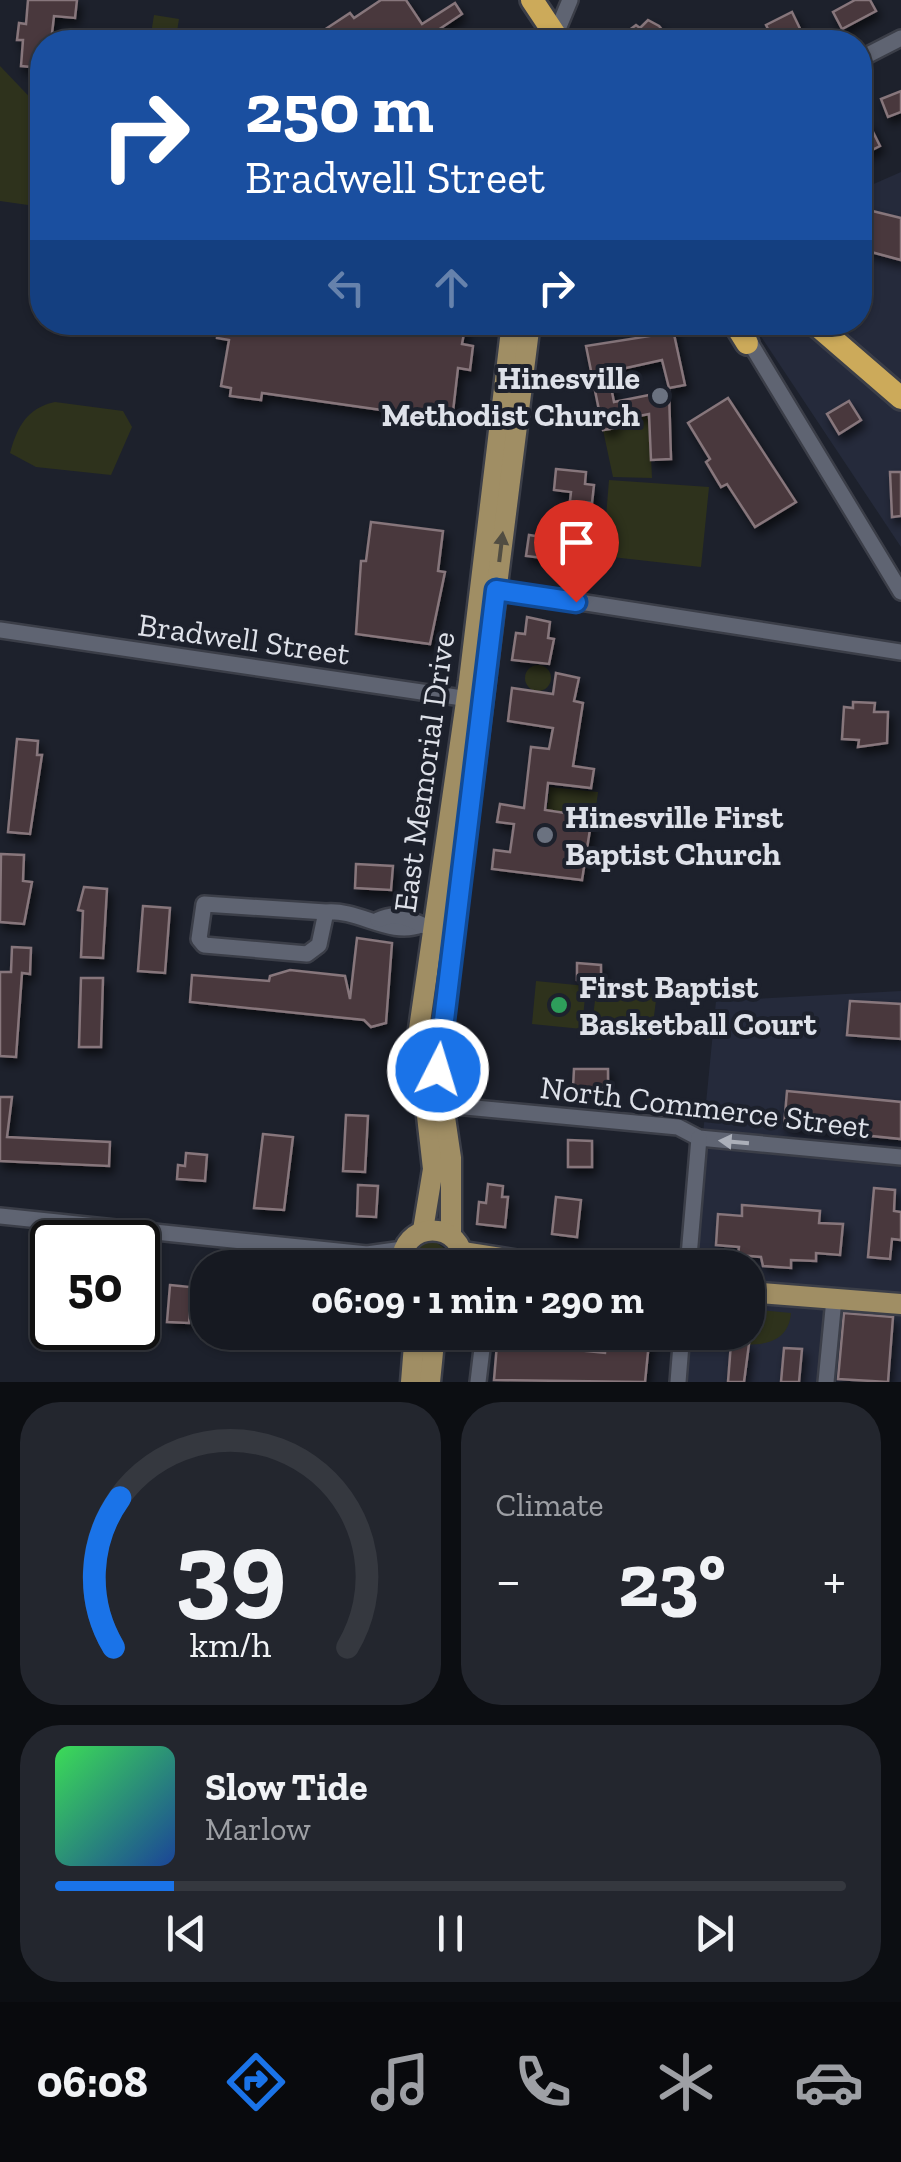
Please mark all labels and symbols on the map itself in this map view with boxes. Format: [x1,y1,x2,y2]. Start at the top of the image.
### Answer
place label: Hinesville Methodist Church [381,359,640,434]
marker: Hinesville Methodist Church [649,385,671,407]
pin [534,500,619,603]
one-way arrow [493,530,509,562]
street label: Bradwell Street [136,605,352,673]
street label: East Memorial Drive [385,629,463,915]
place label: Hinesville First Baptist Church [565,798,783,873]
marker: Hinesville First Baptist Church [534,824,556,846]
place label: First Baptist Basketball Court [579,968,817,1043]
marker: First Baptist Basketball Court [548,994,570,1016]
position arrow [386,1018,490,1122]
street label: North Commerce Street [538,1068,872,1146]
one-way arrow [718,1133,750,1149]
speed limit sign: 50 [30,1220,160,1350]

